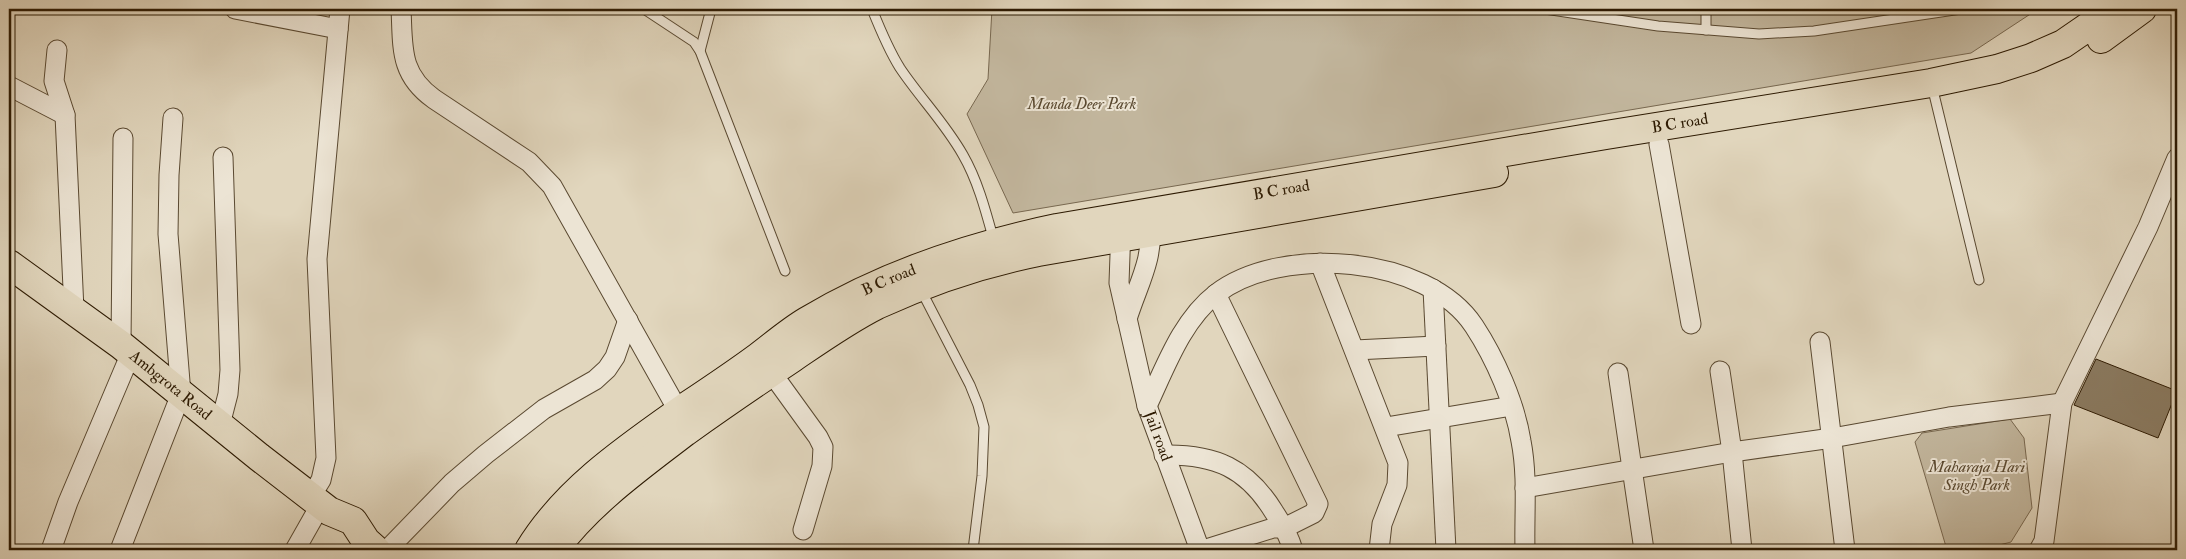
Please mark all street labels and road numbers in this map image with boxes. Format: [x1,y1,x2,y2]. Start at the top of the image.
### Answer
street label: B C road [1650,109,1710,138]
street label: B C road [1252,175,1311,205]
street label: B C road [858,260,919,300]
street label: Ambgrota Road [124,345,216,425]
street label: Jail road [1138,407,1176,464]

